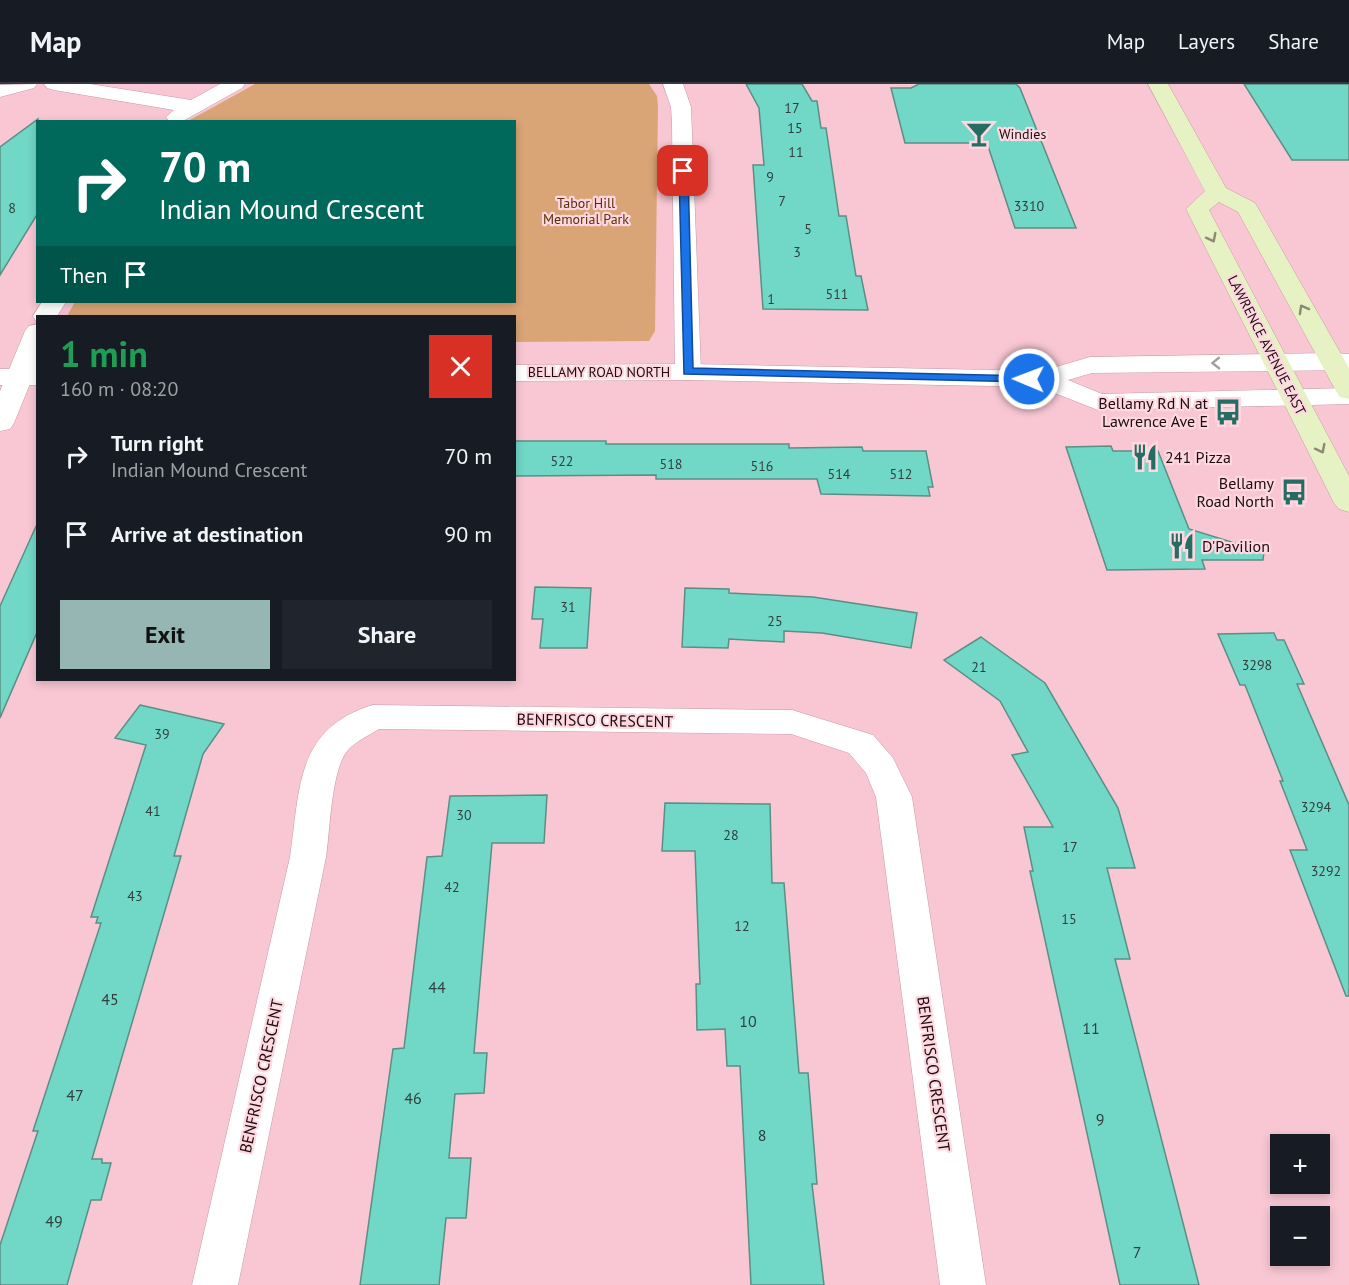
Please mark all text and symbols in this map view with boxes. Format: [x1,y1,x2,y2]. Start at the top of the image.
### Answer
text: Map [30,23,81,60]
text: Map [1107,28,1145,55]
text: Layers [1178,28,1235,55]
text: Share [1268,28,1319,55]
house number: 17 [784,99,800,117]
house number: 15 [787,119,803,137]
bar icon: Windies [964,119,994,149]
place label: Windies [999,125,1046,143]
text: 70 m [159,139,251,194]
house number: 11 [788,143,804,161]
icon: right [60,144,138,222]
pin [657,145,708,196]
icon: arrive [666,154,699,187]
house number: 9 [766,168,774,186]
text: Indian Mound Crescent [159,192,424,226]
house number: 7 [778,192,786,210]
park label: Tabor Hill Memorial Park [543,194,629,228]
house number: 3310 [1014,197,1045,215]
house number: 8 [8,199,16,217]
house number: 5 [804,220,812,238]
one-way arrow [1205,232,1216,242]
house number: 3 [793,243,801,261]
icon: arrive [119,258,152,291]
text: Then [60,261,107,289]
street label: LAWRENCE AVENUE EAST [1224,272,1310,418]
house number: 511 [826,285,848,303]
house number: 1 [767,290,775,308]
one-way arrow [1299,305,1310,316]
text: 1 min [60,330,148,377]
button: close [429,335,492,398]
position arrow [997,347,1061,411]
one-way arrow [1212,357,1221,369]
street label: BELLAMY ROAD NORTH [528,363,670,381]
text: 160 m · 08:20 [60,376,178,402]
place label: Bellamy Rd N at Lawrence Ave E [1098,393,1209,431]
bus stop icon: Bellamy Rd N at Lawrence Ave E [1213,397,1243,427]
text: Turn right [111,429,203,457]
icon: right [60,440,93,473]
text: 70 m [444,442,492,470]
restaurant icon: 241 Pizza [1130,442,1160,472]
one-way arrow [1314,443,1326,454]
place label: 241 Pizza [1165,447,1231,467]
house number: 522 [551,452,573,470]
house number: 518 [660,455,682,473]
text: Indian Mound Crescent [111,457,307,483]
house number: 516 [751,457,773,475]
house number: 514 [828,465,851,483]
house number: 512 [890,465,912,483]
place label: Bellamy Road North [1196,473,1275,511]
bus stop icon: Bellamy Road North [1279,477,1309,507]
icon: arrive [60,518,93,551]
text: Arrive at destination [111,520,303,548]
text: 90 m [444,520,492,548]
restaurant icon: D'Pavilion [1167,531,1197,561]
place label: D'Pavilion [1202,536,1270,556]
house number: 31 [560,598,576,616]
button: Exit [60,600,270,669]
button: Share [282,600,492,669]
house number: 25 [767,612,783,630]
house number: 3298 [1242,656,1272,674]
house number: 21 [971,658,987,676]
street label: BENFRISCO CRESCENT [517,709,674,731]
house number: 39 [154,725,170,743]
house number: 3294 [1301,798,1332,816]
house number: 41 [145,802,161,820]
house number: 30 [456,806,472,824]
house number: 28 [723,826,739,844]
house number: 17 [1062,838,1078,856]
house number: 3292 [1311,862,1341,880]
house number: 42 [444,878,460,896]
house number: 43 [127,887,143,905]
house number: 15 [1061,910,1077,928]
house number: 12 [734,917,750,935]
house number: 44 [428,977,446,997]
house number: 45 [101,989,119,1009]
street label: BENFRISCO CRESCENT [913,995,955,1153]
street label: BENFRISCO CRESCENT [235,997,287,1155]
house number: 10 [739,1011,757,1031]
house number: 11 [1082,1018,1100,1038]
house number: 47 [66,1085,84,1105]
house number: 46 [404,1088,422,1108]
house number: 9 [1096,1109,1104,1129]
house number: 8 [758,1125,766,1145]
map controls [1270,1134,1330,1266]
button: + [1270,1134,1330,1194]
button: − [1270,1206,1330,1266]
house number: 49 [45,1211,63,1231]
house number: 7 [1133,1242,1141,1262]

